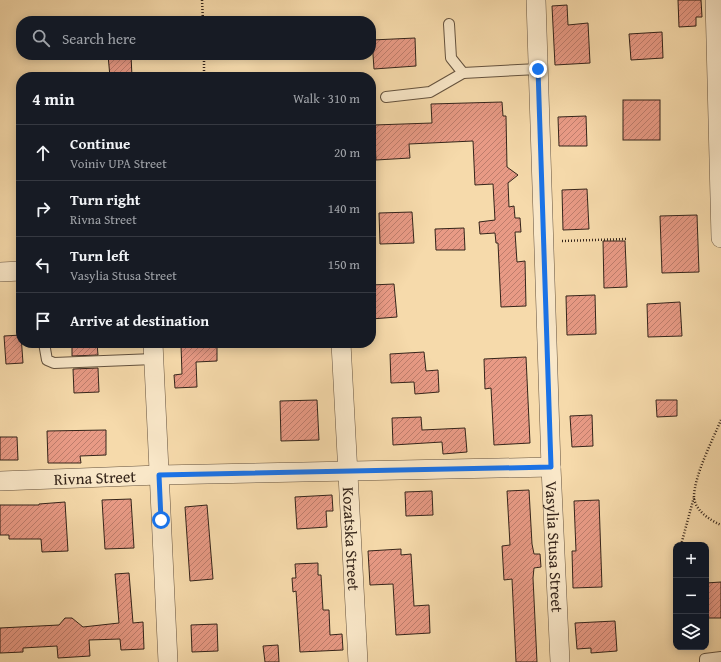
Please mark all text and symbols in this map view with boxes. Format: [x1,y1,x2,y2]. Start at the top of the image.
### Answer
search box [16,16,376,60]
icon: search [30,27,52,49]
text: Search here [62,28,136,49]
route end [529,60,547,78]
text: 4 min [32,86,74,111]
text: Walk · 310 m [293,89,360,108]
text: Continue [70,133,131,154]
icon: ahead [32,142,54,164]
text: 20 m [334,143,360,162]
text: Voiniv UPA Street [70,154,167,173]
text: Turn right [70,189,141,210]
icon: right [32,198,54,220]
text: 140 m [328,199,360,218]
text: Rivna Street [70,210,137,229]
text: Turn left [70,245,129,266]
icon: left [32,254,54,276]
text: 150 m [328,255,360,274]
text: Vasylia Stusa Street [70,266,177,285]
icon: arrive [32,310,54,332]
text: Arrive at destination [70,310,209,331]
street label: Rivna Street [53,464,137,491]
street label: Vasylia Stusa Street [540,480,570,613]
street label: Kozatska Street [337,486,366,592]
route start [152,511,170,529]
map controls [673,542,709,650]
button: + [673,542,709,578]
button: − [673,578,709,614]
button: layers [673,614,709,650]

